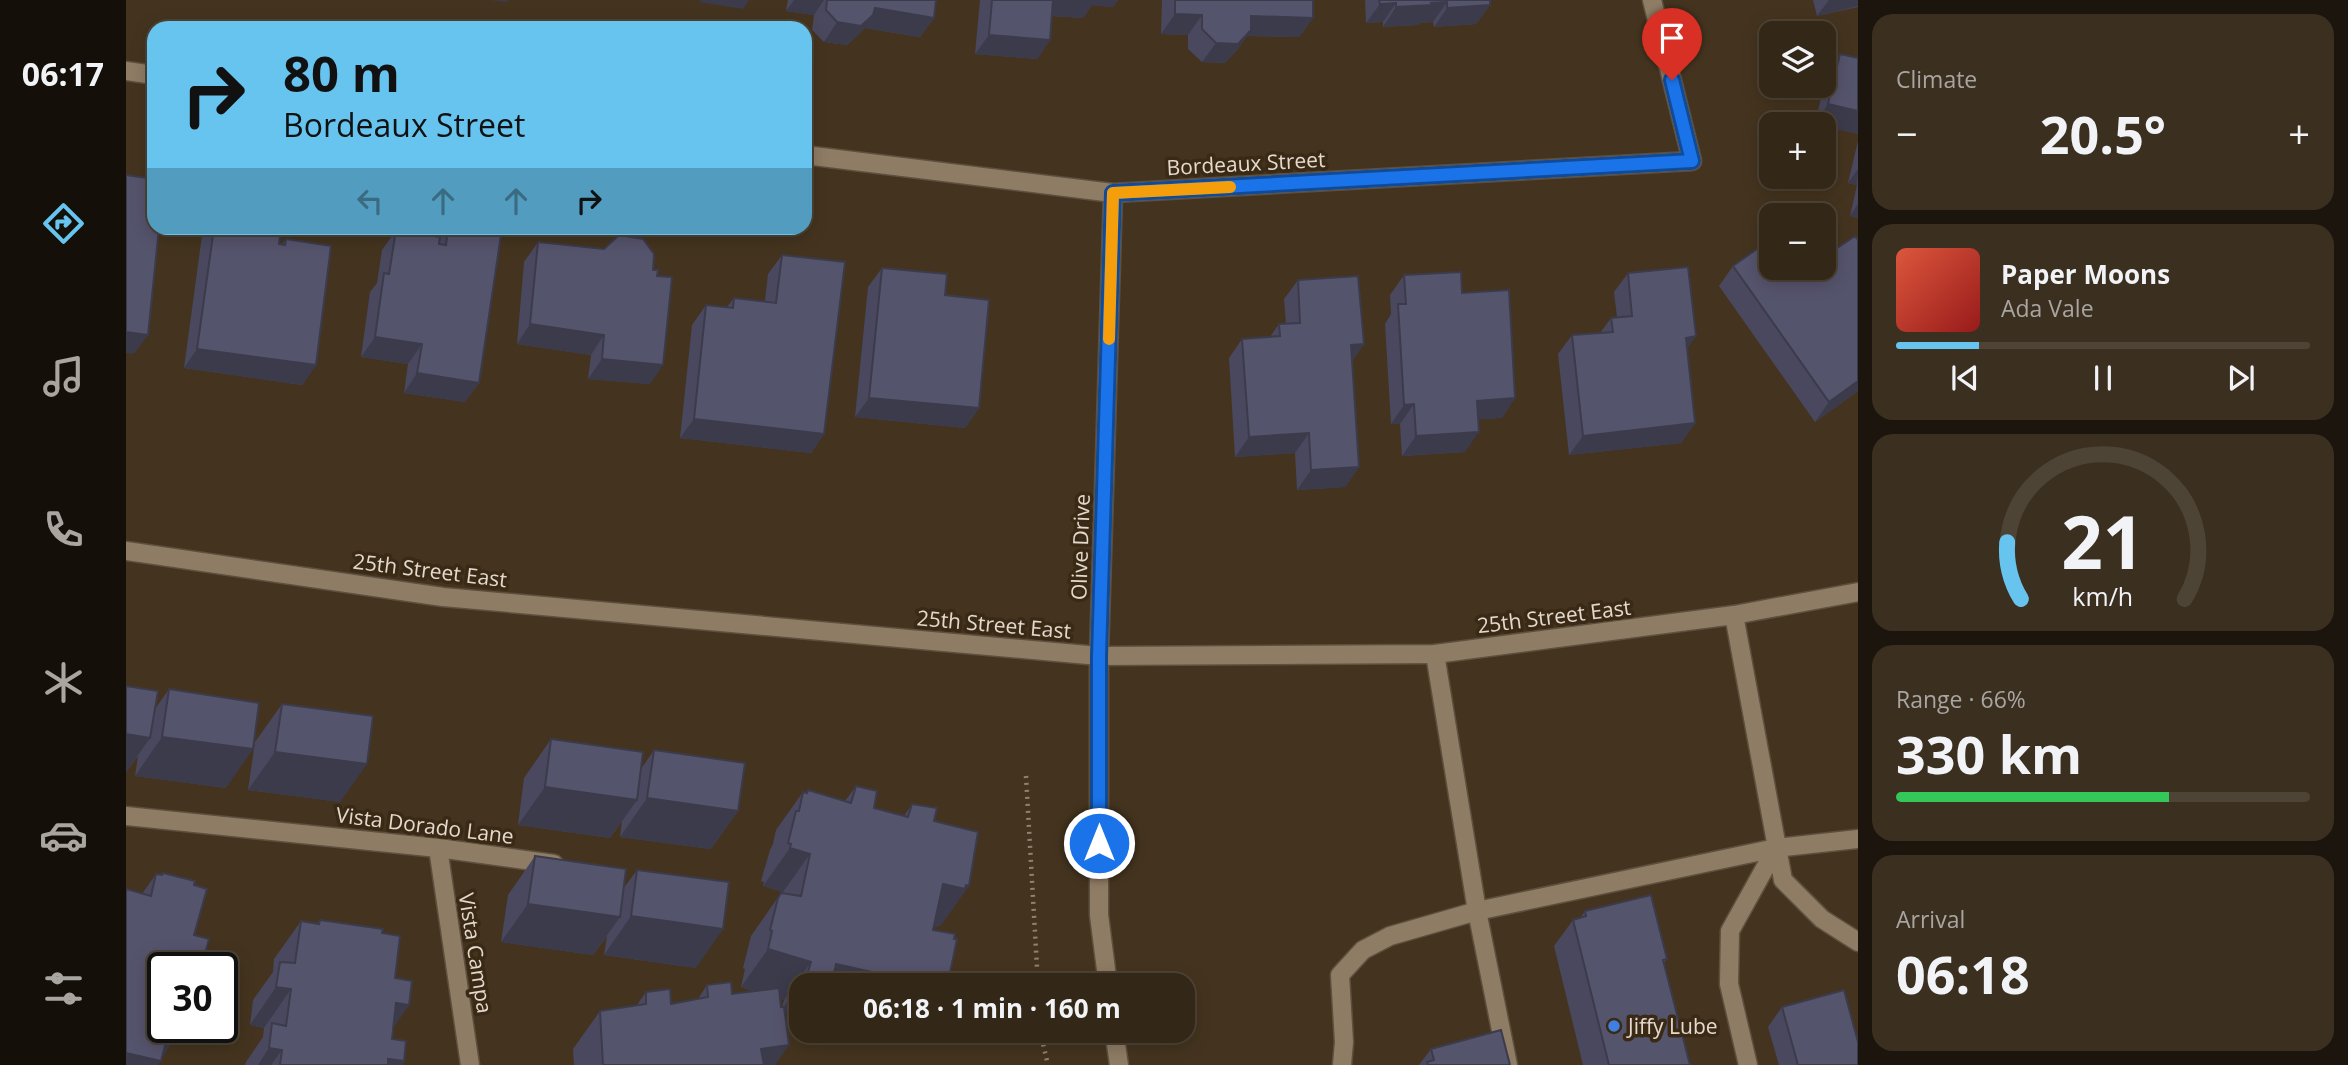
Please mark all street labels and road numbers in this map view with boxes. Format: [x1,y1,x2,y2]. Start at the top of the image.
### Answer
street label: Bordeaux Street [1166,145,1326,181]
street label: Olive Drive [1064,494,1096,600]
street label: 25th Street East [351,547,509,593]
street label: 25th Street East [1475,593,1633,639]
street label: 25th Street East [916,603,1072,645]
street label: Vista Dorado Lane [335,800,515,850]
street label: Vista Campa [453,891,499,1015]

